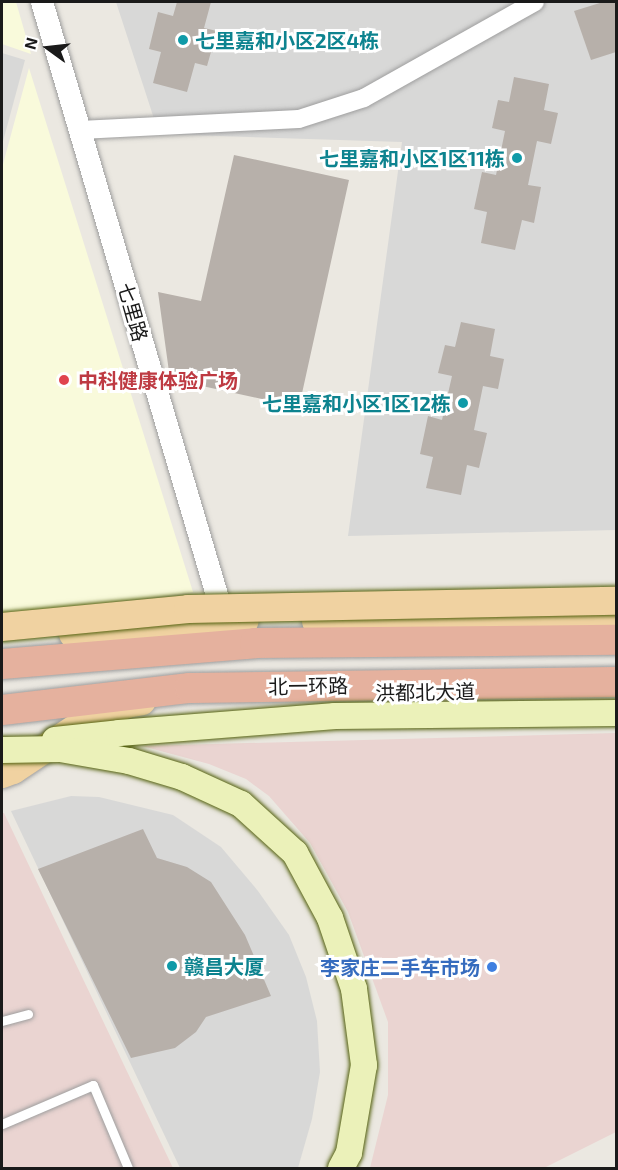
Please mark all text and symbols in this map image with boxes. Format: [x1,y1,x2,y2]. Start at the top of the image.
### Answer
north arrow [18,18,78,78]
place label: 七里嘉和小区2区4栋 [195,28,379,52]
marker: 七里嘉和小区2区4栋 [176,33,190,47]
text: N [19,35,41,51]
place label: 七里嘉和小区1区11栋 [319,146,505,170]
marker: 七里嘉和小区1区11栋 [510,151,524,165]
street label: 七里路 [113,280,153,344]
place label: 中科健康体验广场 [78,368,238,392]
marker: 中科健康体验广场 [55,371,73,389]
place label: 七里嘉和小区1区12栋 [262,391,451,415]
marker: 七里嘉和小区1区12栋 [456,396,470,410]
street label: 北一环路 [268,673,348,699]
street label: 洪都北大道 [375,679,475,705]
place label: 赣昌大厦 [184,954,264,978]
place label: 李家庄二手车市场 [320,955,480,979]
marker: 赣昌大厦 [165,959,179,973]
marker: 李家庄二手车市场 [485,960,499,974]

